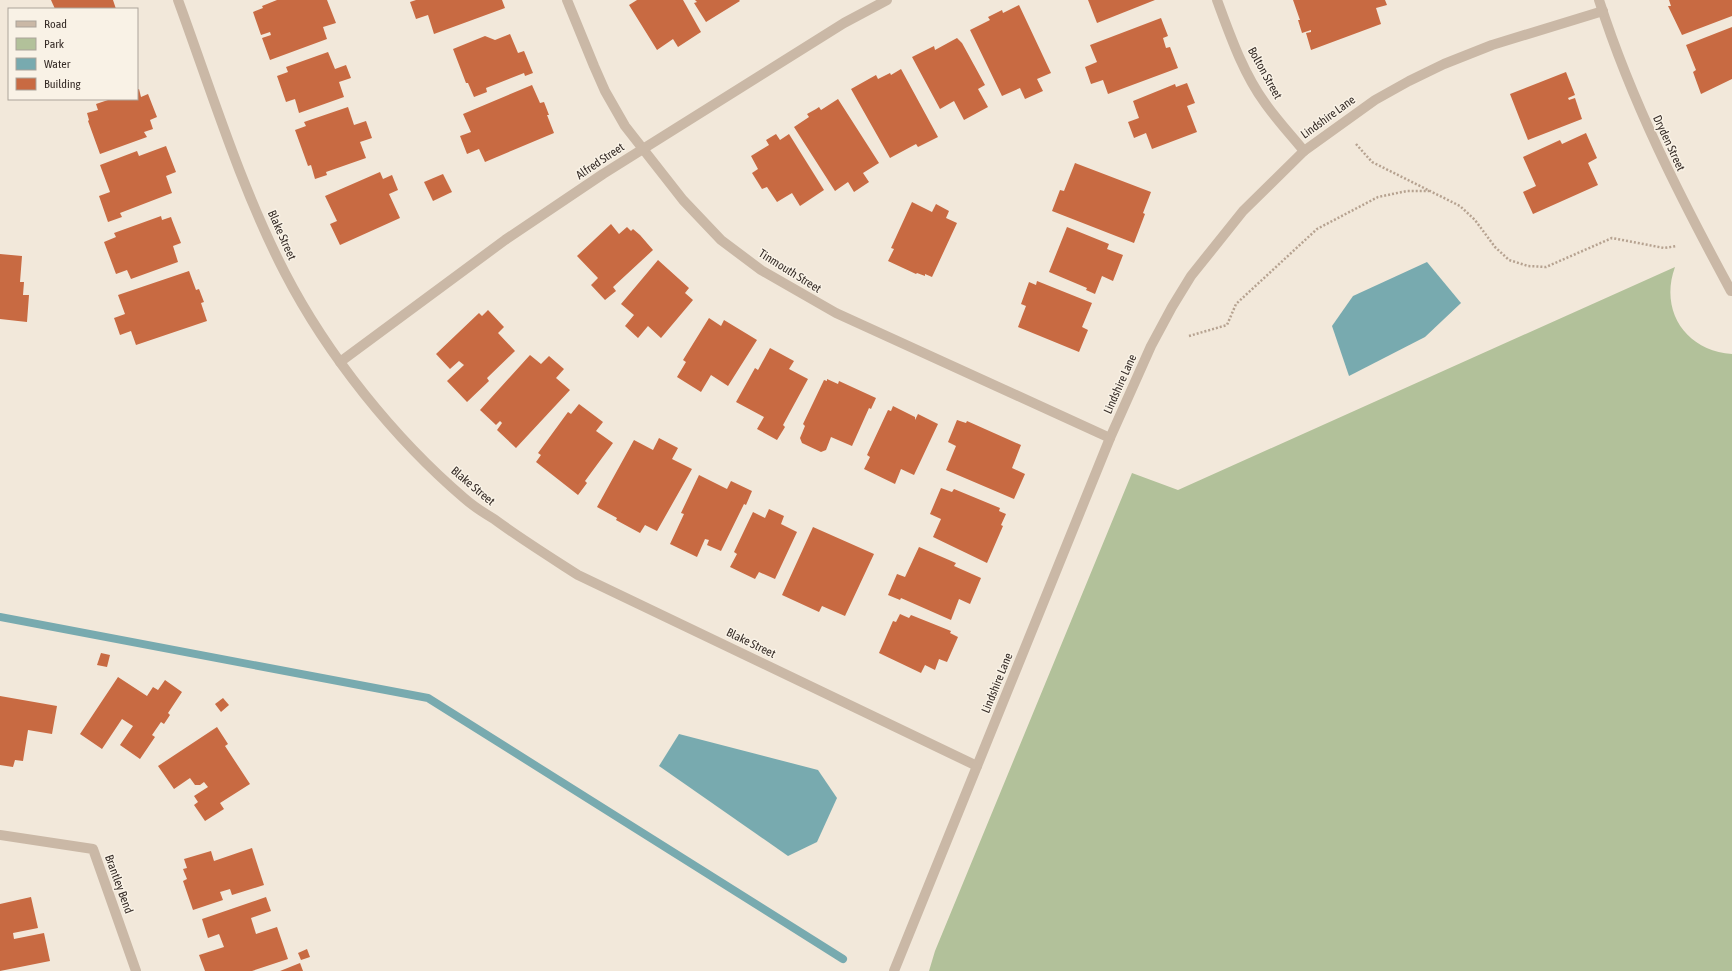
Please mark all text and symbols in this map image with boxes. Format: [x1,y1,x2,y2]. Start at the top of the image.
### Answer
legend [8,8,138,100]
text: Road [44,17,67,31]
text: Park [44,37,65,51]
street label: Bolton Street [1245,45,1285,102]
text: Water [44,57,71,71]
text: Building [44,77,82,91]
street label: Lindshire Lane [1298,93,1358,141]
street label: Dryden Street [1650,113,1688,174]
street label: Alfred Street [573,140,627,182]
street label: Blake Street [265,208,299,263]
street label: Tinmouth Street [756,246,824,296]
street label: Lindshire Lane [1101,352,1139,416]
street label: Blake Street [448,464,498,509]
street label: Blake Street [724,625,778,661]
street label: Lindshire Lane [979,651,1015,715]
street label: Brantley Bend [102,853,136,915]

